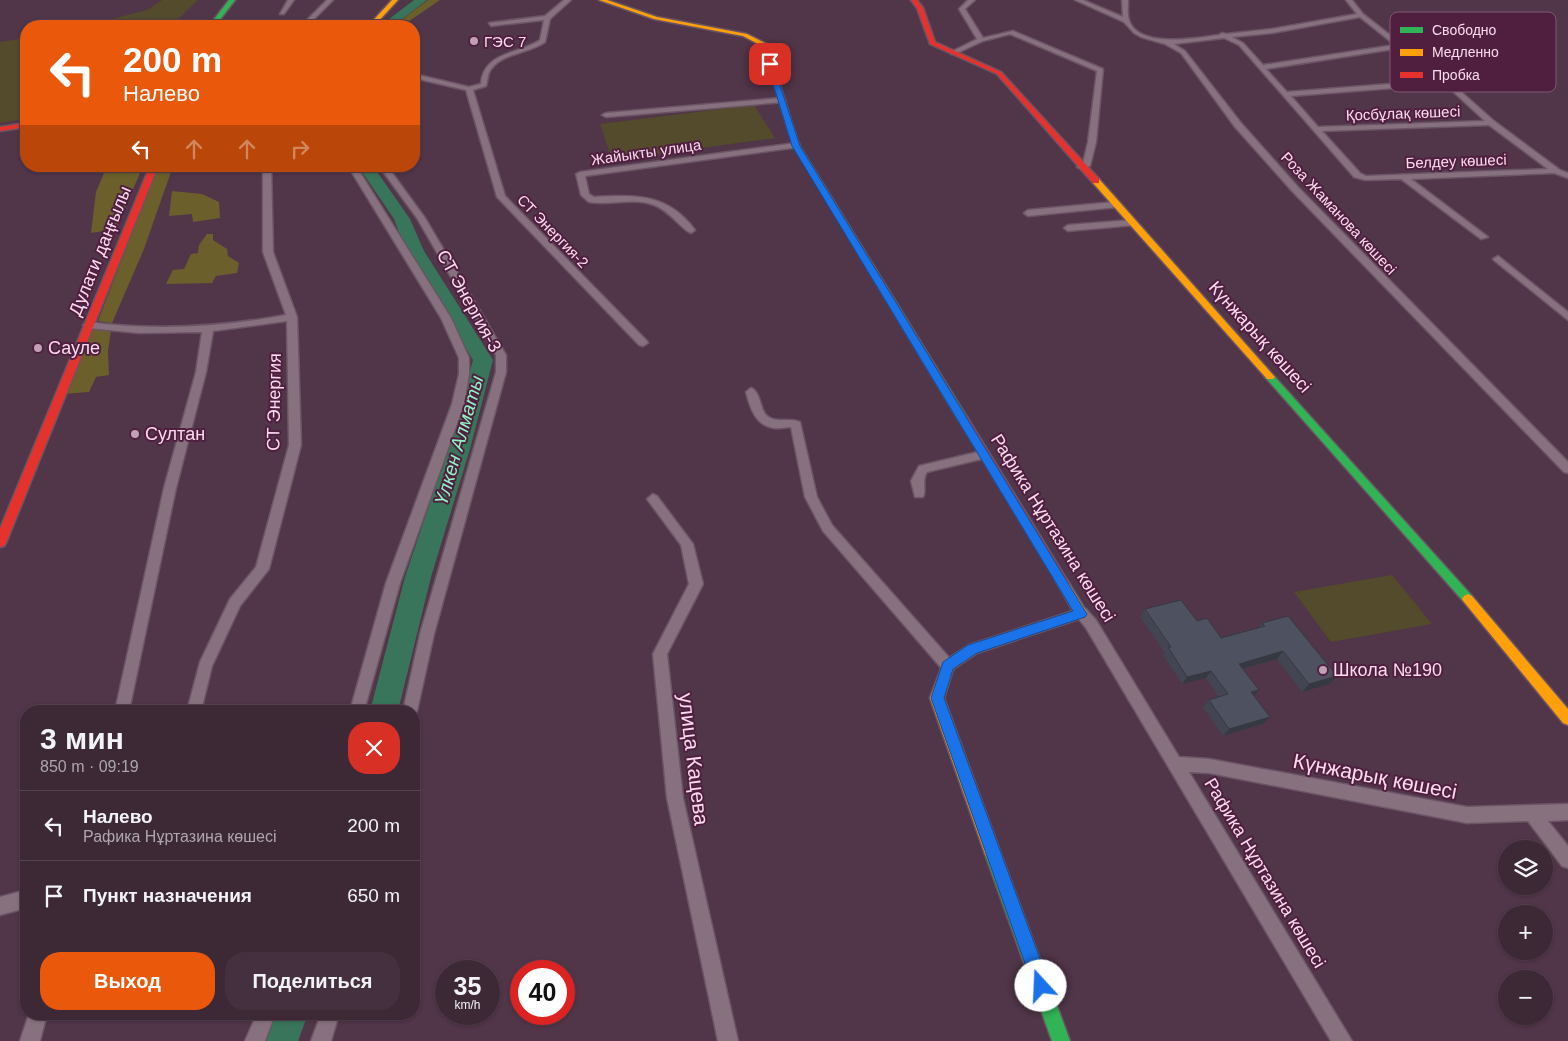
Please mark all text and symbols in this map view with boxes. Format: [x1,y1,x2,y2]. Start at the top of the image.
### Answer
legend [1390,12,1556,92]
text: Свободно [1432,22,1497,38]
place label: ГЭС 7 [484,33,526,50]
marker: ГЭС 7 [468,35,480,47]
icon: left [40,40,105,105]
text: 200 m [123,40,222,79]
pin [749,43,791,85]
text: Медленно [1432,44,1499,60]
icon: arrive [756,50,784,78]
text: Пробка [1432,67,1480,83]
text: Налево [123,81,200,106]
street label: Қосбұлақ көшесі [1345,103,1461,123]
icon: left [127,135,155,163]
icon: ahead [180,135,208,163]
icon: ahead [233,135,261,163]
icon: right [286,135,314,163]
street label: Жайыкты улица [590,136,703,168]
street label: Роза Жаманова көшесі [1278,148,1400,278]
street label: Белдеу көшесі [1405,151,1507,171]
street label: Дулати даңғылы [65,183,135,319]
street label: СТ Энергия-2 [514,191,592,271]
street label: СТ Энергия-3 [433,246,505,356]
street label: Күнжарық көшесі [1205,277,1315,397]
place label: Сауле [48,338,100,358]
marker: Сауле [32,342,44,354]
street label: СТ Энергия [263,353,285,451]
water label: Үлкен Алматы [431,373,487,507]
place label: Султан [145,424,205,444]
marker: Султан [129,428,141,440]
street label: Рафика Нұртазина көшесі [987,430,1119,626]
place label: Школа №190 [1333,660,1442,680]
marker: Школа №190 [1317,664,1329,676]
street label: улица Кацева [674,691,714,827]
text: 3 мин [40,722,124,755]
button: close [348,722,400,774]
street label: Күнжарық көшесі [1291,749,1459,803]
text: 850 m · 09:19 [40,758,139,775]
street label: Рафика Нұртазина көшесі [1200,775,1330,971]
text: Налево [83,806,153,827]
icon: left [40,812,68,840]
text: 200 m [347,815,400,836]
text: Рафика Нұртазина көшесі [83,828,276,845]
map controls [1498,840,1553,1025]
button: layers [1498,840,1553,895]
icon: arrive [40,882,68,910]
text: Пункт назначения [83,885,252,906]
text: 650 m [347,885,400,906]
button: + [1498,905,1553,960]
button: Выход [40,952,215,1010]
button: Поделиться [225,952,400,1010]
position arrow [1014,959,1066,1011]
speed limit sign: 40 [510,960,575,1025]
button: − [1498,970,1553,1025]
text: 35 [454,972,481,1000]
text: km/h [454,998,481,1012]

